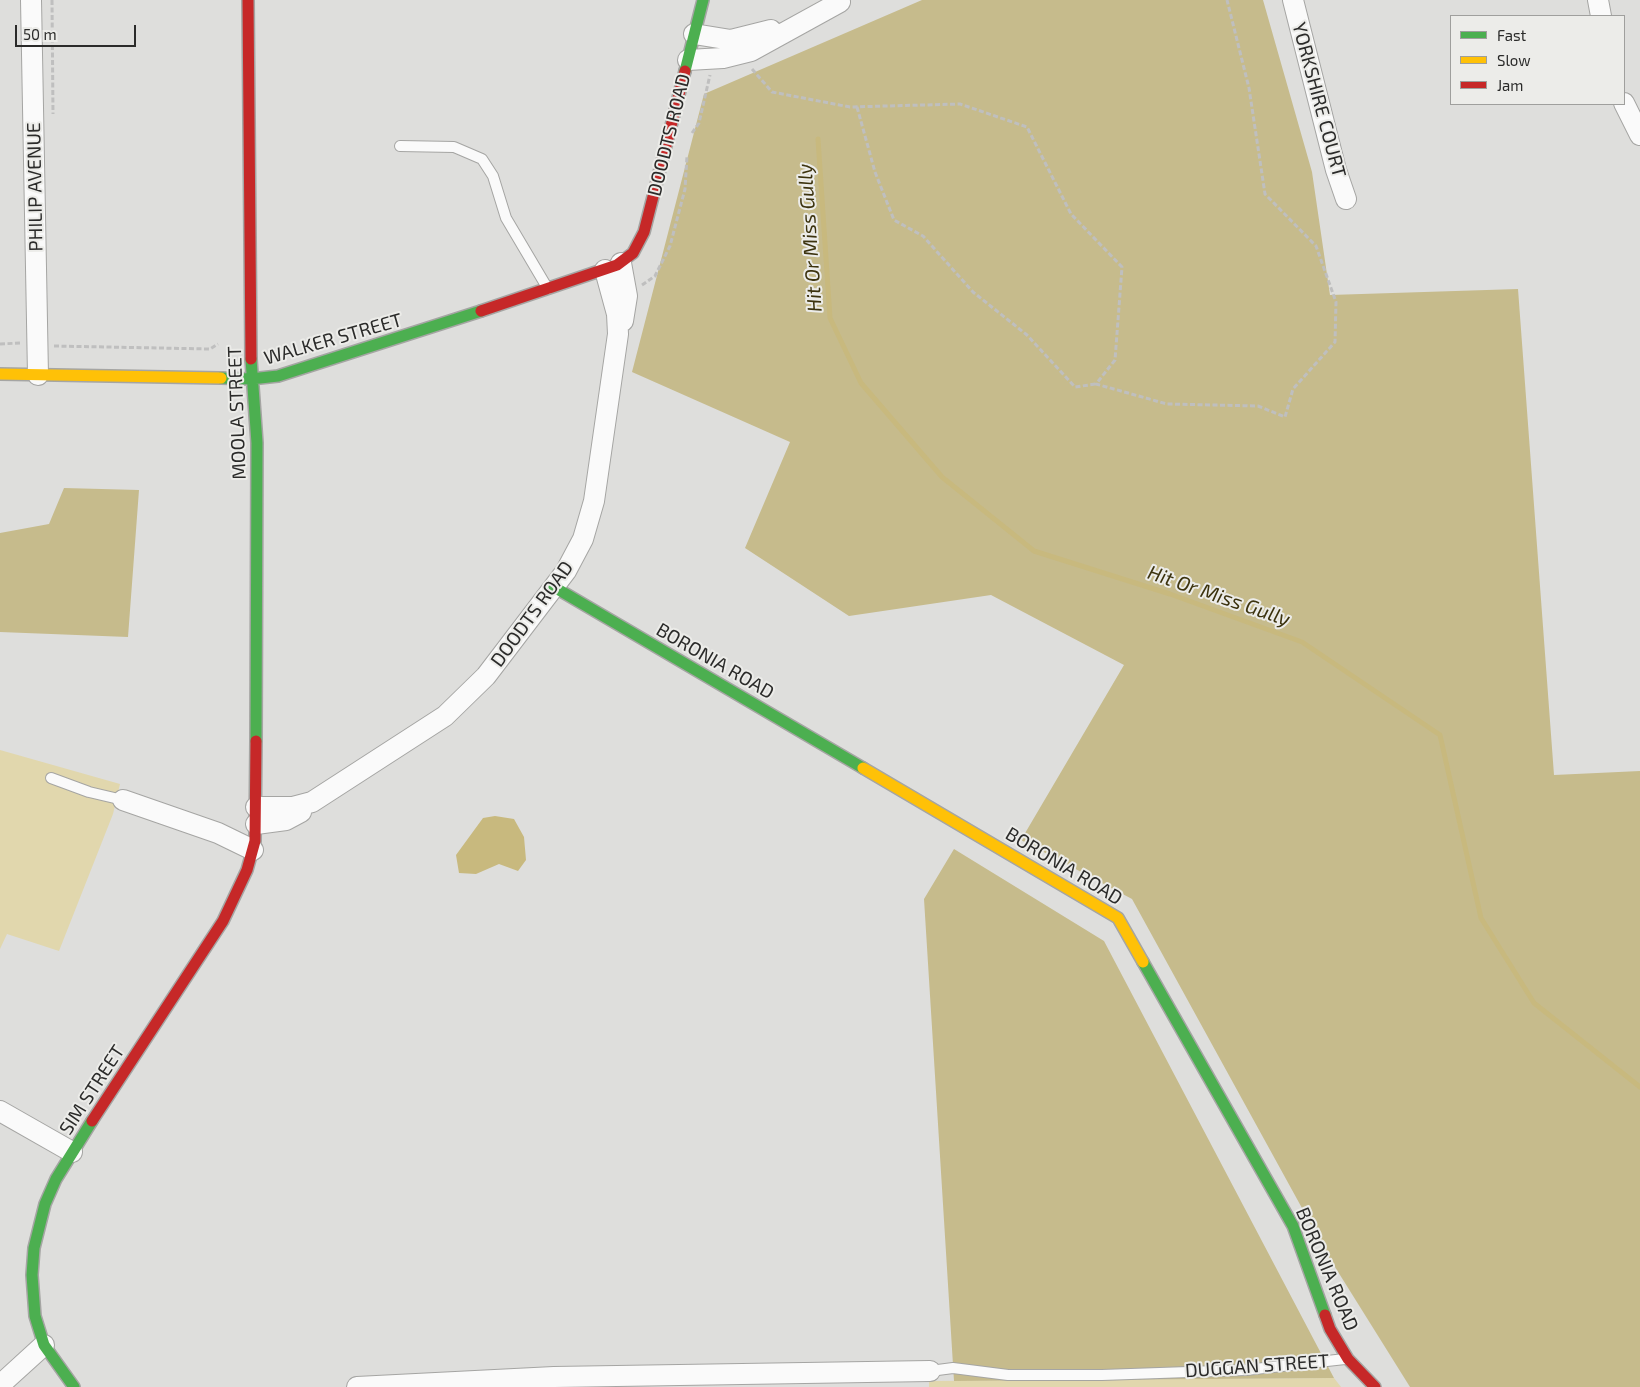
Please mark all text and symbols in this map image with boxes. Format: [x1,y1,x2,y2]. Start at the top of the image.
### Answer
scale bar [18,15,139,47]
legend [1450,15,1625,105]
street label: YORKSHIRE COURT [1287,20,1351,180]
text: 50 m [23,25,57,43]
text: Fast [1497,26,1526,44]
text: Slow [1497,51,1531,69]
street label: DOODTS ROAD [643,72,695,198]
text: Jam [1497,76,1523,94]
street label: PHILIP AVENUE [22,122,48,252]
water label: Hit Or Miss Gully [793,163,827,313]
street label: WALKER STREET [261,308,405,370]
street label: MOOLA STREET [223,346,251,480]
street label: DOODTS ROAD [486,557,578,671]
water label: Hit Or Miss Gully [1145,560,1293,632]
street label: BORONIA ROAD [652,618,778,704]
street label: BORONIA ROAD [1002,822,1126,910]
street label: SIM STREET [55,1041,129,1139]
street label: BORONIA ROAD [1291,1204,1363,1334]
street label: DUGGAN STREET [1184,1350,1330,1382]

